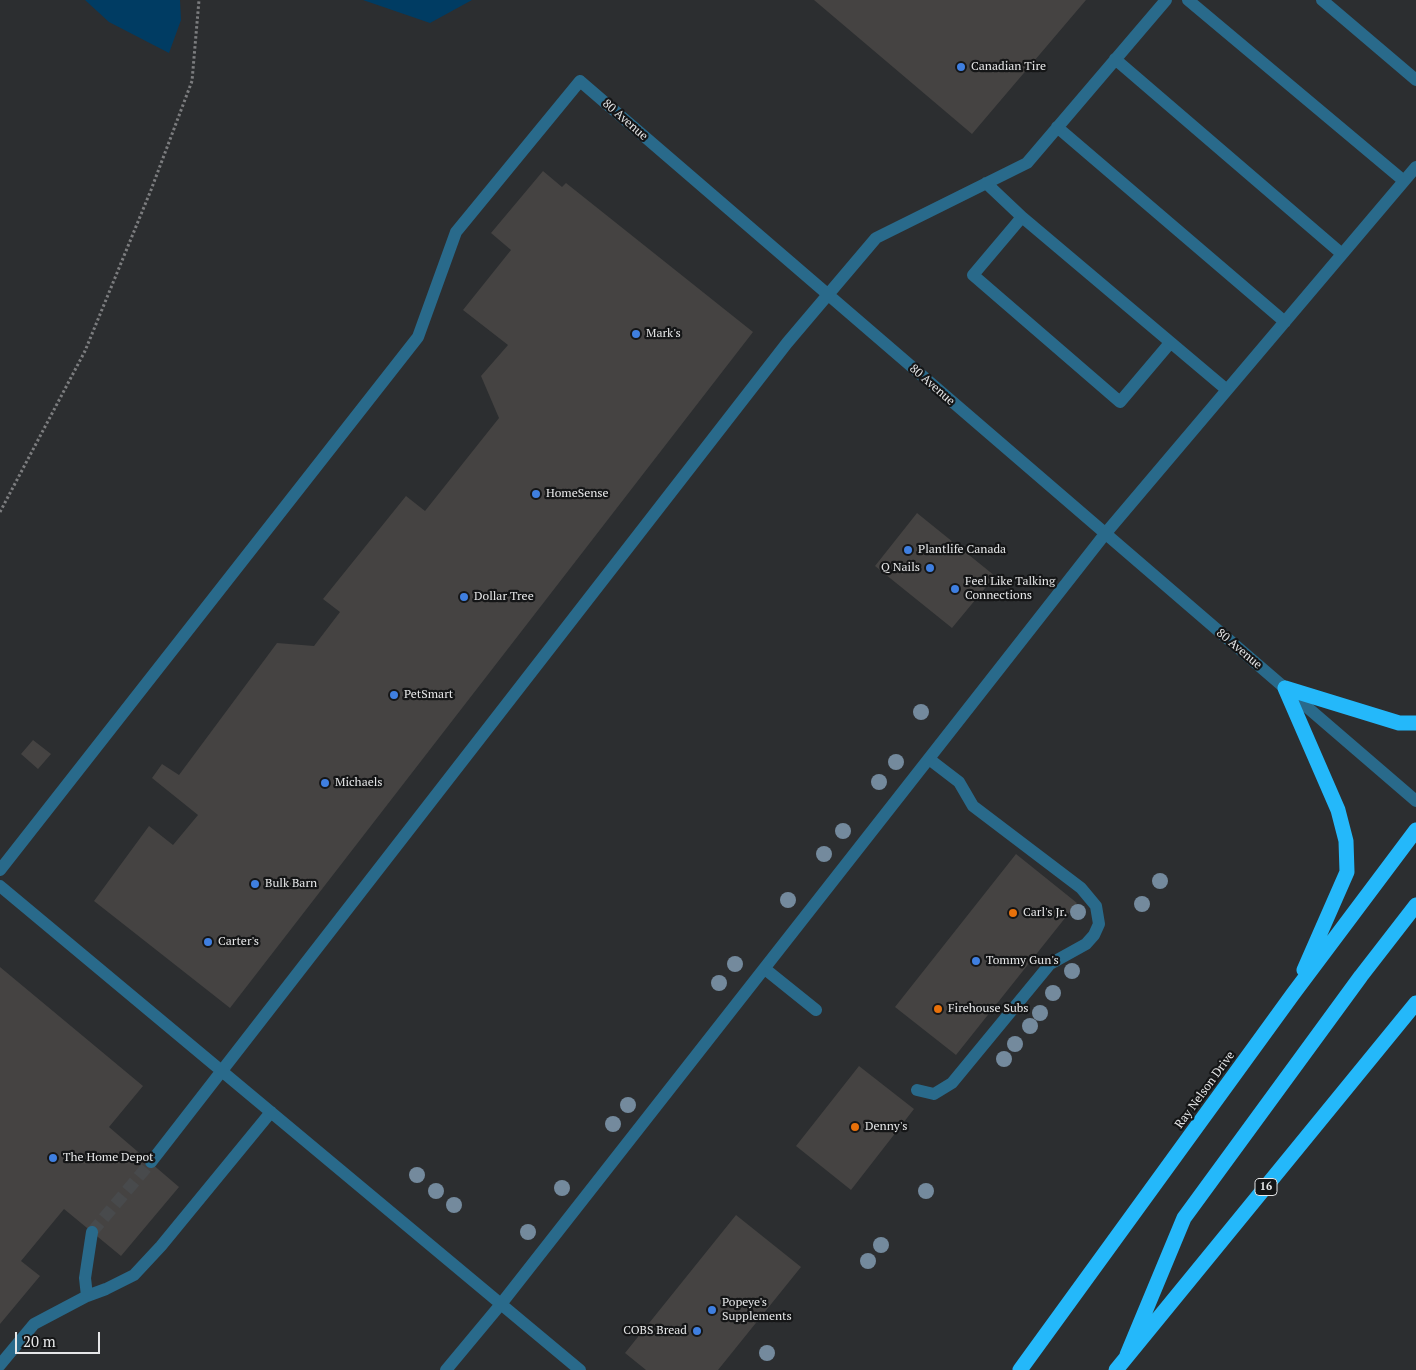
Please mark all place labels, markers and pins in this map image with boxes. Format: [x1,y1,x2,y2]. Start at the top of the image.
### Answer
place label: Canadian Tire [971,60,1046,74]
marker: Canadian Tire [955,61,967,73]
place label: Mark's [646,327,681,341]
marker: Mark's [630,328,642,340]
place label: HomeSense [546,487,609,501]
marker: HomeSense [530,488,542,500]
place label: Plantlife Canada [918,543,1006,557]
marker: Plantlife Canada [902,544,914,556]
place label: Q Nails [881,561,920,575]
marker: Q Nails [924,562,936,574]
place label: Feel Like Talking Connections [965,575,1055,603]
marker: Feel Like Talking Connections [949,583,961,595]
place label: Dollar Tree [474,590,534,604]
marker: Dollar Tree [458,591,470,603]
place label: PetSmart [404,688,453,702]
marker: PetSmart [388,689,400,701]
place label: Michaels [335,776,383,790]
marker: Michaels [319,777,331,789]
place label: Bulk Barn [265,877,317,891]
marker: Bulk Barn [249,878,261,890]
place label: Carl's Jr. [1023,906,1067,920]
marker: Carl's Jr. [1007,907,1019,919]
place label: Carter's [218,935,259,949]
marker: Carter's [202,936,214,948]
place label: Tommy Gun's [986,954,1059,968]
marker: Tommy Gun's [970,955,982,967]
place label: Firehouse Subs [948,1002,1029,1016]
marker: Firehouse Subs [932,1003,944,1015]
place label: Denny's [865,1120,907,1134]
marker: Denny's [849,1121,861,1133]
place label: The Home Depot [63,1151,153,1165]
marker: The Home Depot [47,1152,59,1164]
place label: Popeye's Supplements [722,1296,792,1324]
marker: Popeye's Supplements [706,1304,718,1316]
place label: COBS Bread [623,1324,687,1338]
marker: COBS Bread [691,1325,703,1337]

